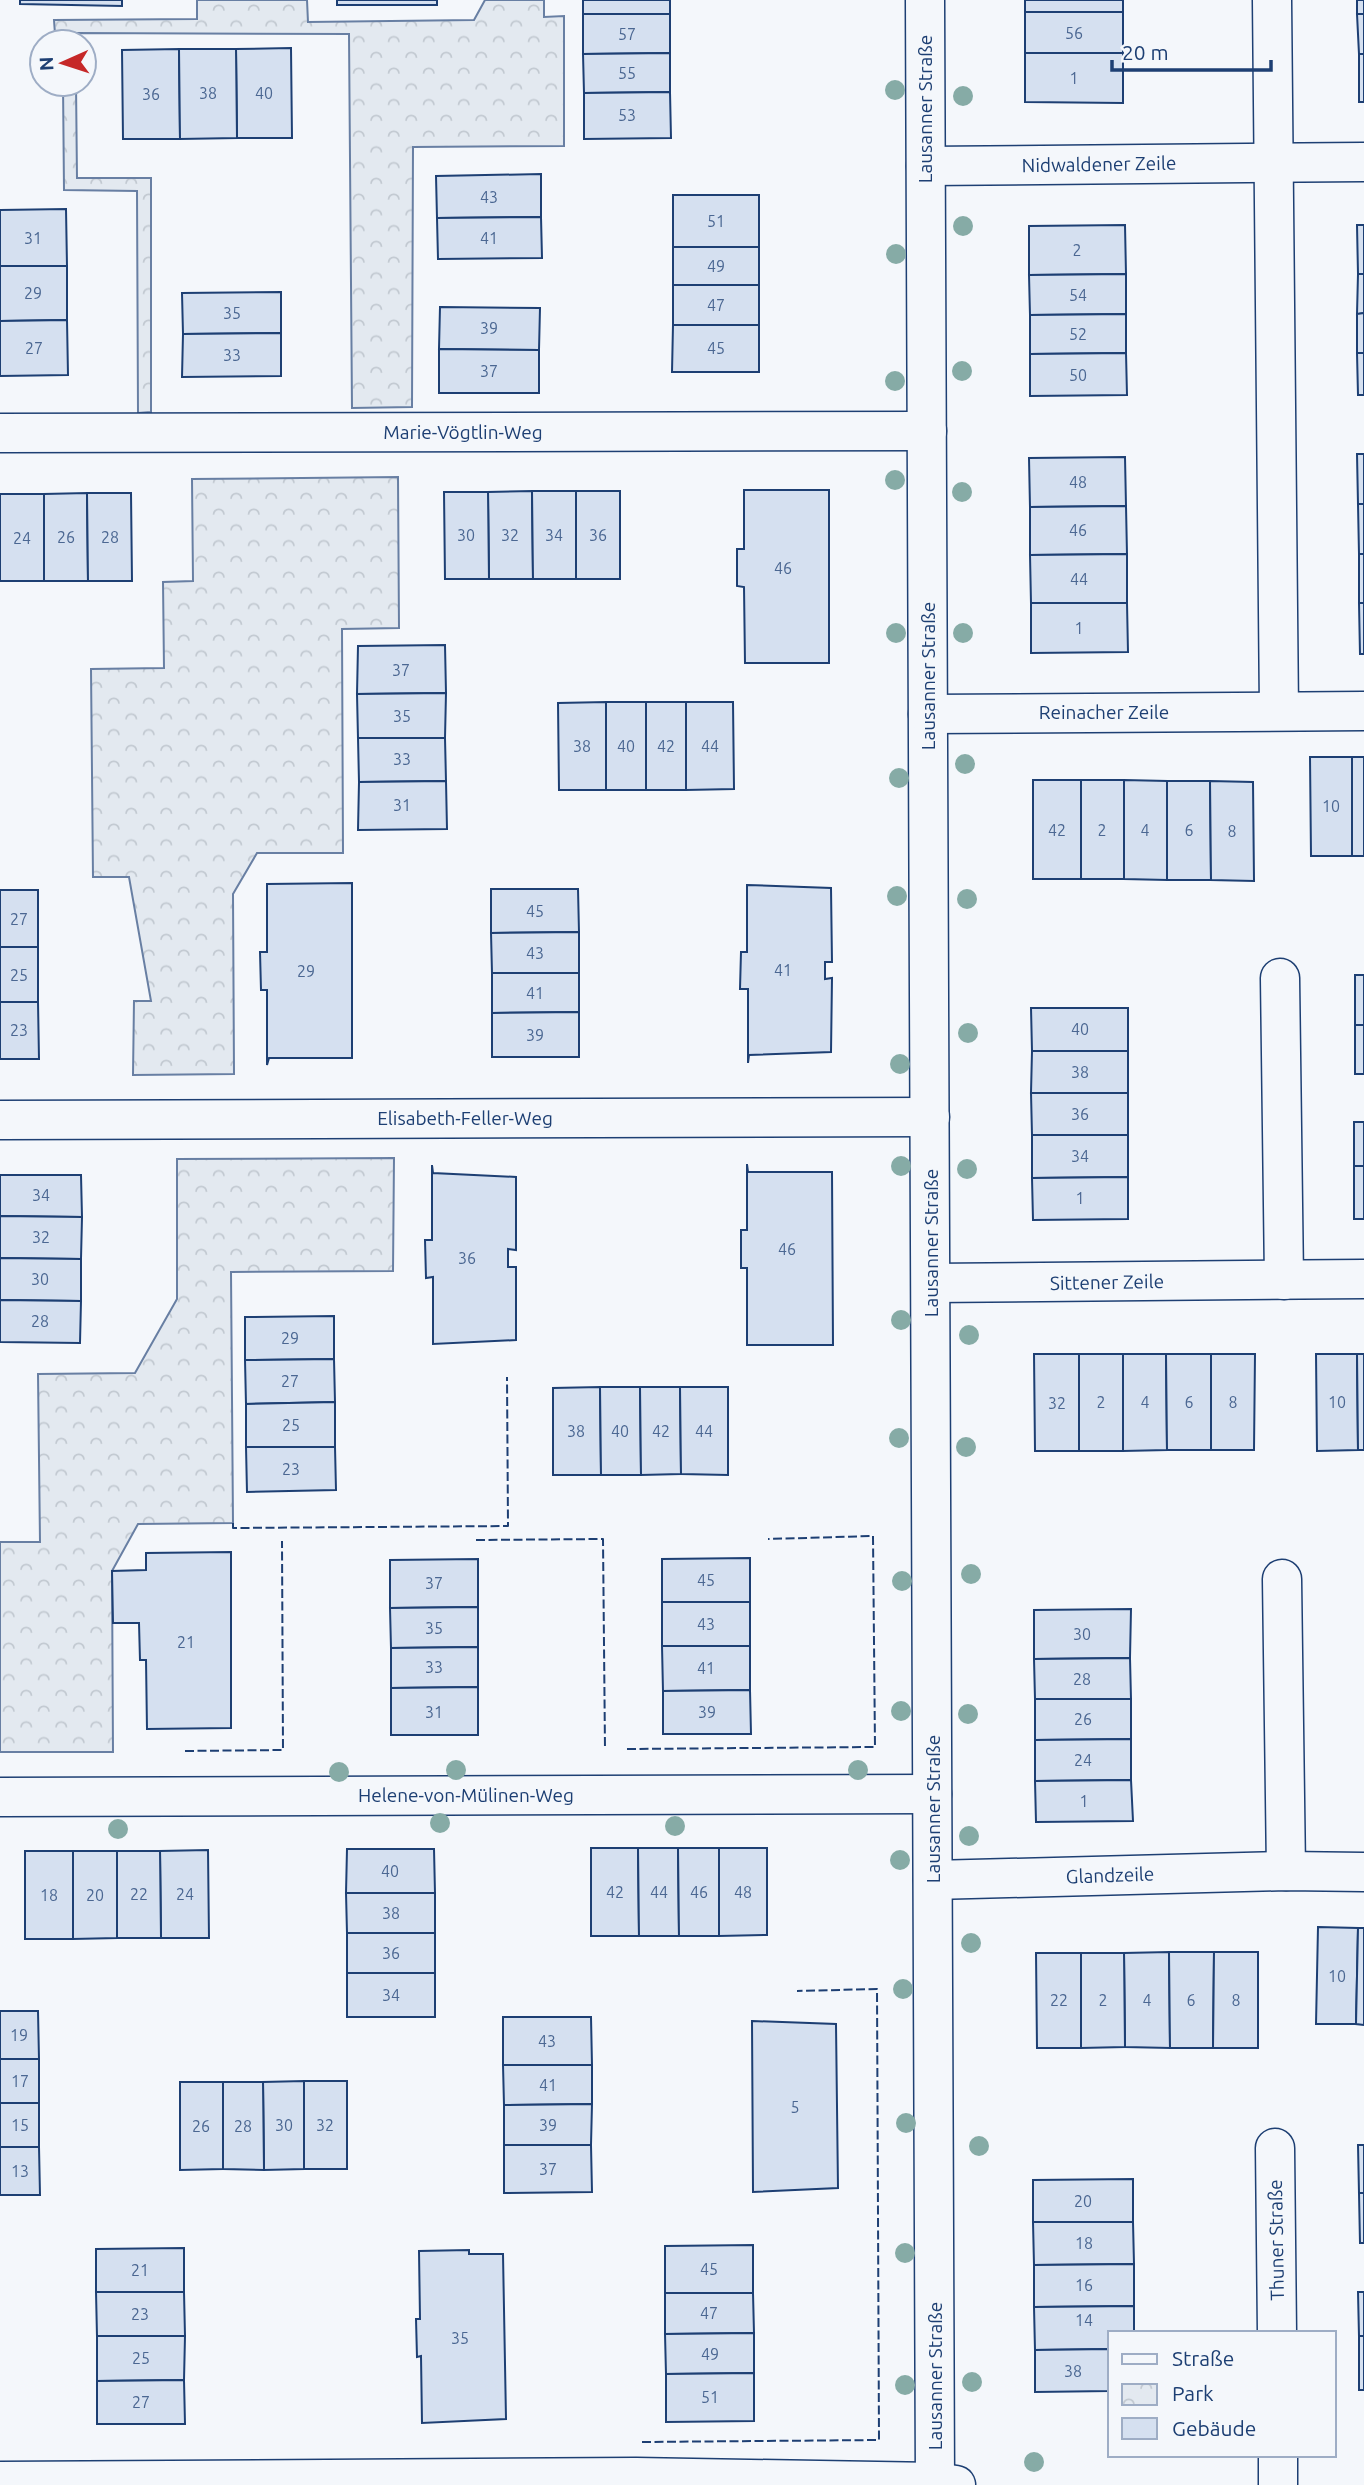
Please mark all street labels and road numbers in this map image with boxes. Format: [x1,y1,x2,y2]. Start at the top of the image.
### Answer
street label: Lausanner Straße [914,35,936,183]
street label: Nidwaldener Zeile [1022,152,1176,176]
street label: Marie-Vögtlin-Weg [383,421,543,443]
street label: Lausanner Straße [917,602,939,750]
street label: Reinacher Zeile [1039,701,1169,723]
street label: Elisabeth-Feller-Weg [377,1107,553,1129]
street label: Lausanner Straße [920,1169,942,1317]
street label: Sittener Zeile [1050,1270,1164,1294]
street label: Lausanner Straße [922,1735,944,1883]
street label: Helene-von-Mülinen-Weg [358,1784,574,1806]
street label: Glandzeile [1065,1862,1155,1888]
street label: Thuner Straße [1264,2179,1288,2301]
street label: Lausanner Straße [924,2302,946,2450]

